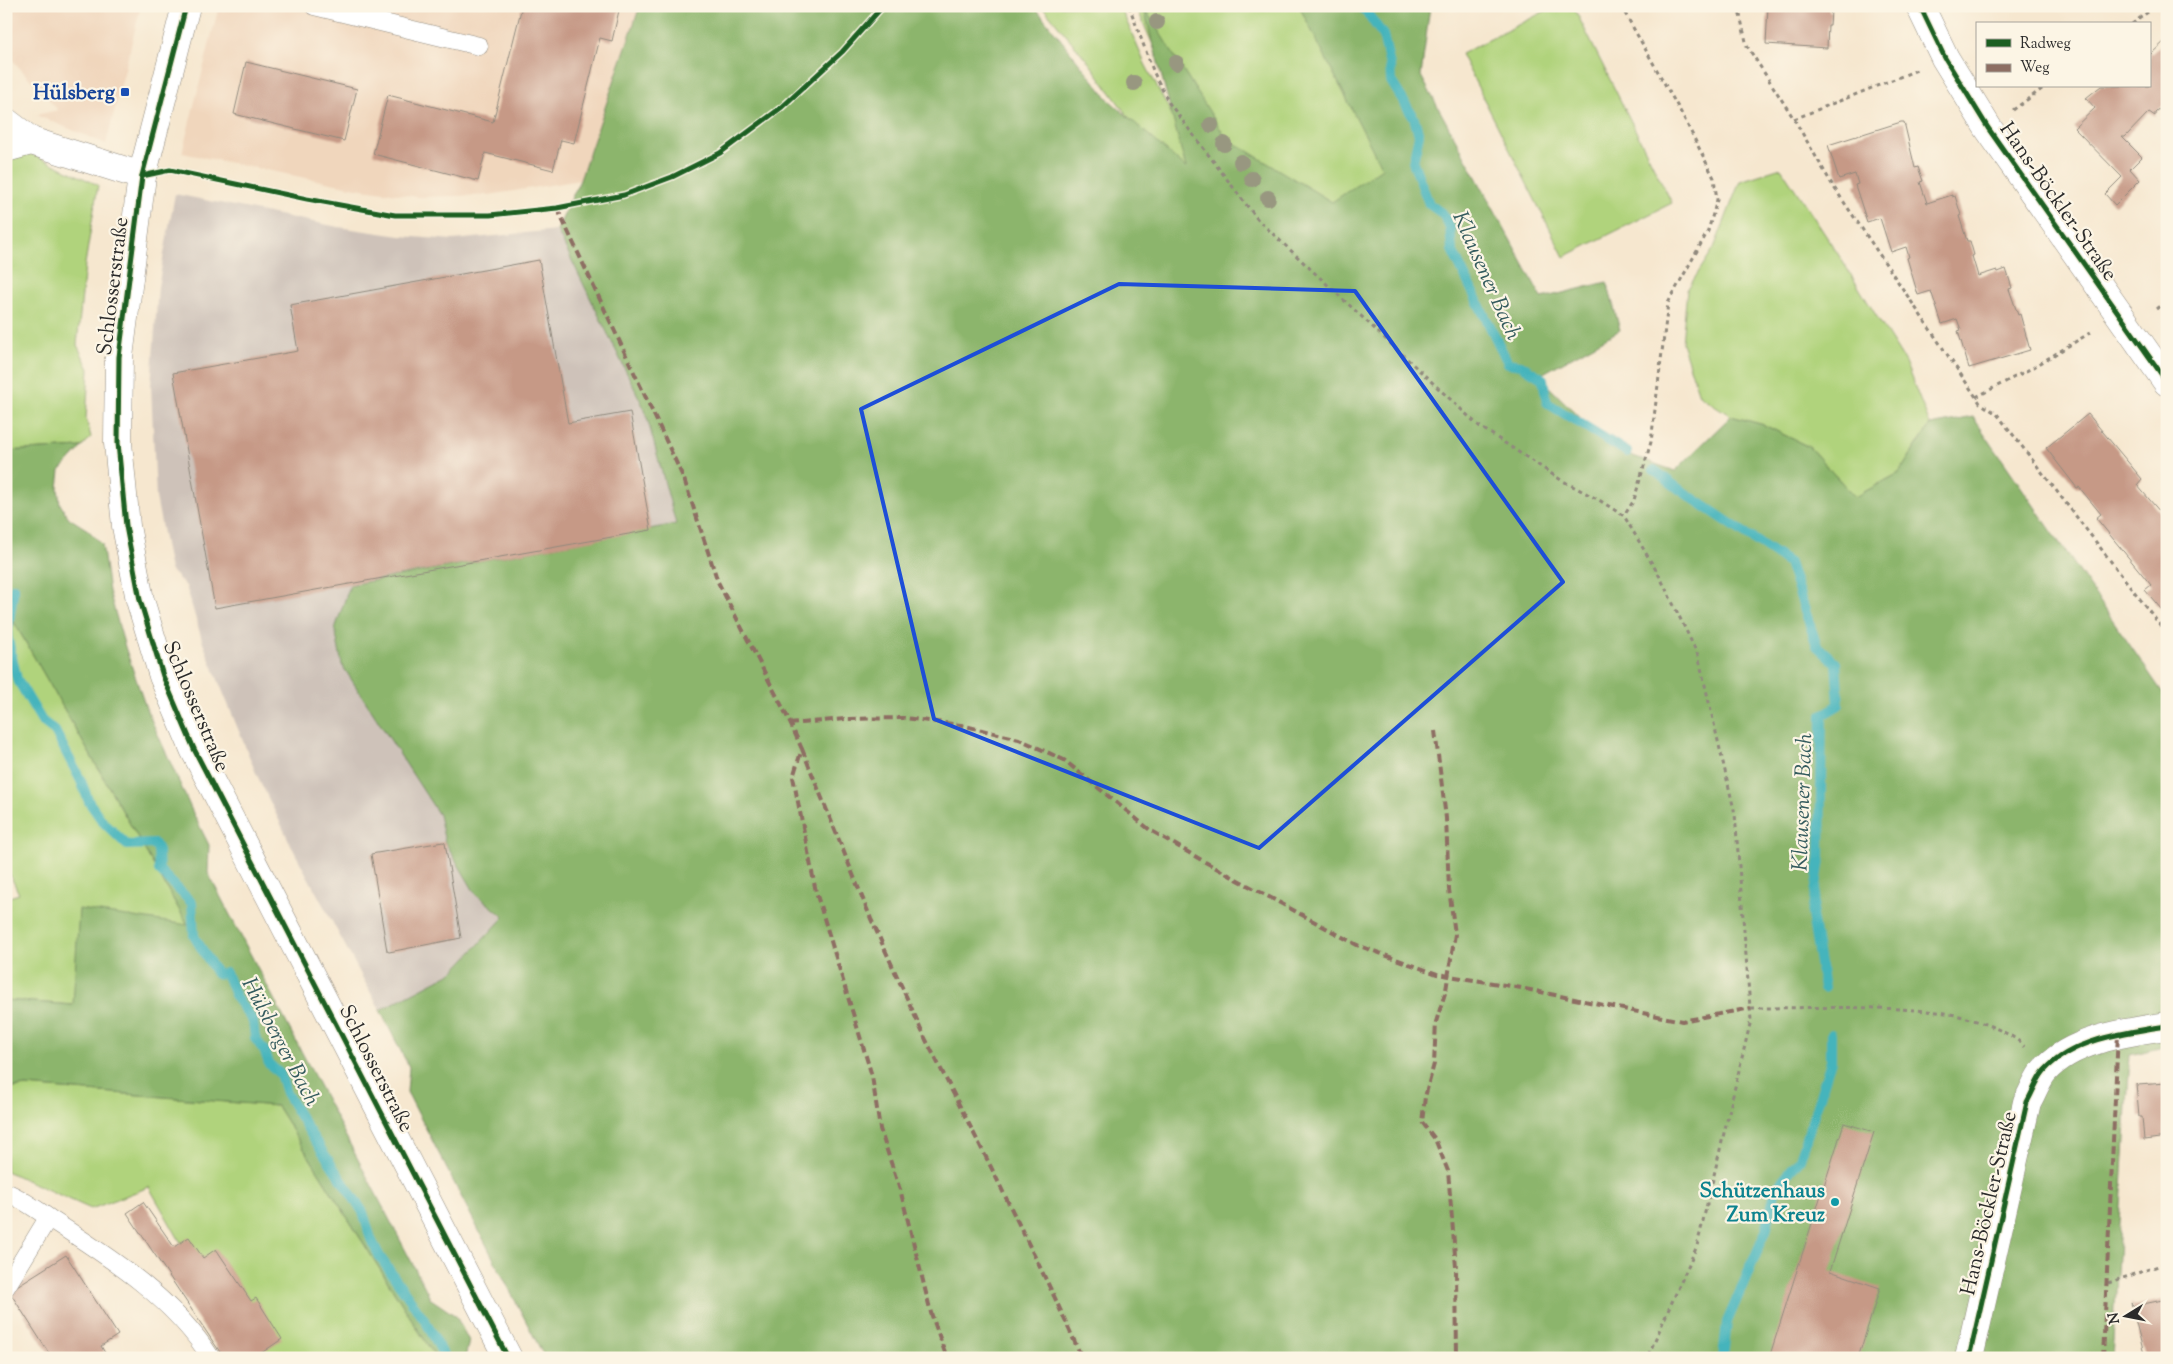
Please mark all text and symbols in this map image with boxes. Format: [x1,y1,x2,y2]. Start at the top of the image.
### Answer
legend [1976,22,2150,88]
text: Radweg [2020,34,2071,55]
text: Weg [2020,58,2050,79]
place label: Hülsberg [33,79,116,109]
marker: Hülsberg [119,86,131,98]
street label: Hans-Böckler-Straße [1991,116,2124,288]
water label: Klausener Bach [1443,207,1528,346]
street label: Schlosserstraße [91,215,137,357]
street label: Schlosserstraße [154,637,236,777]
water label: Klausener Bach [1786,732,1822,872]
water label: Hülsberger Bach [232,972,327,1113]
street label: Schlosserstraße [330,1000,420,1138]
street label: Hans-Böckler-Straße [1954,1108,2026,1299]
place label: Schützenhaus Zum Kreuz [1700,1177,1825,1231]
marker: Schützenhaus Zum Kreuz [1829,1196,1841,1208]
north arrow [2100,1292,2150,1342]
text: N [2104,1311,2126,1325]

